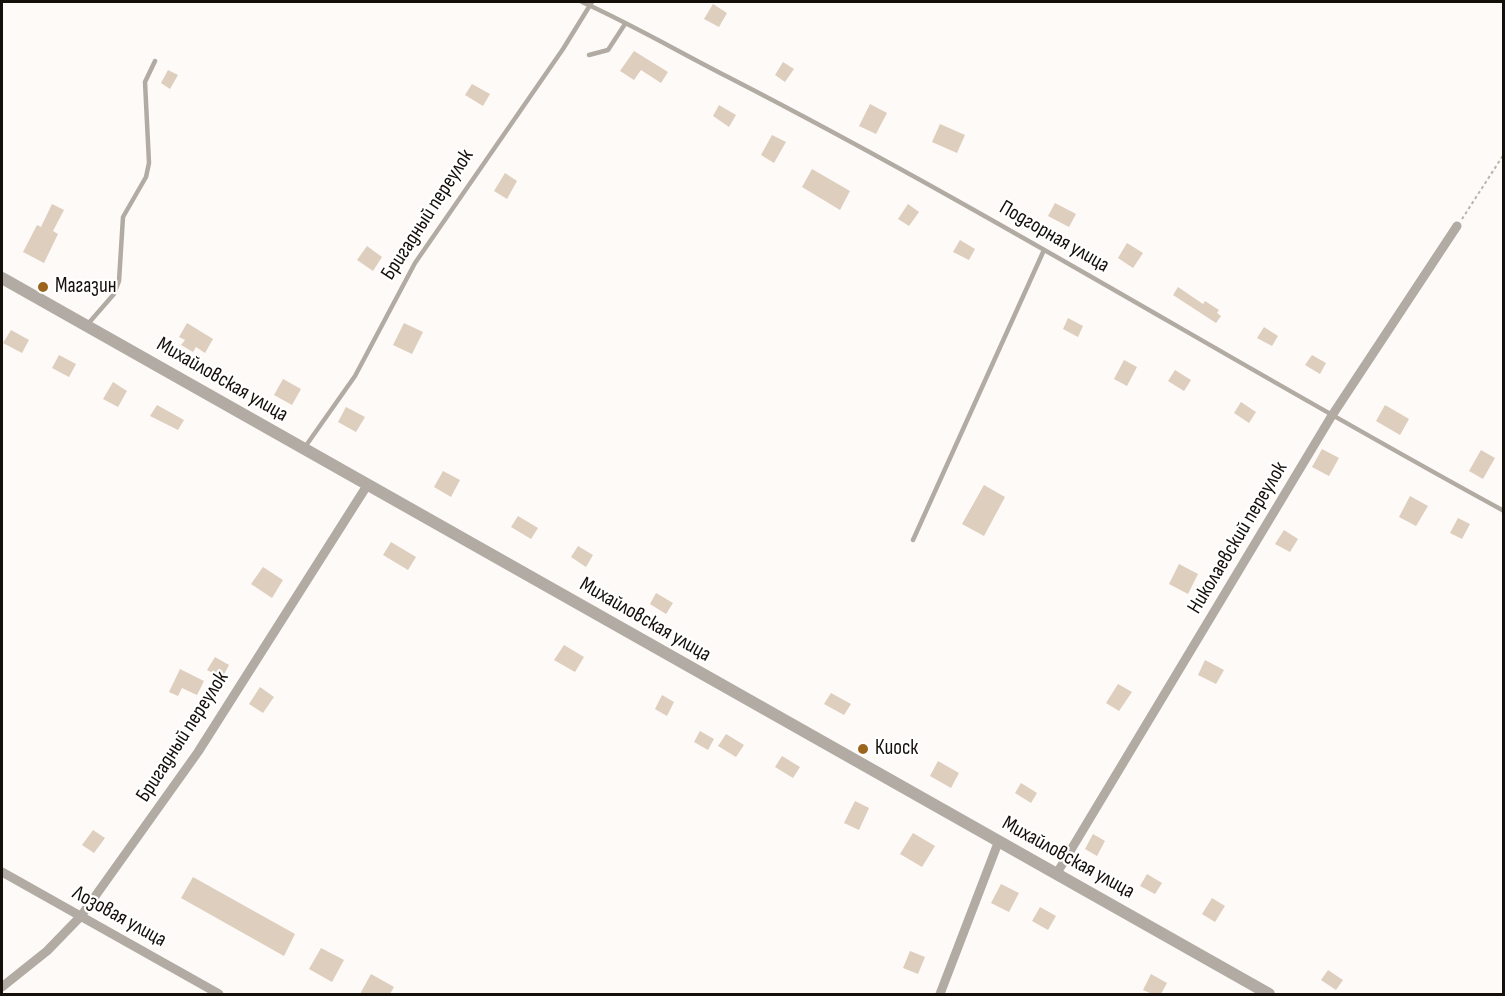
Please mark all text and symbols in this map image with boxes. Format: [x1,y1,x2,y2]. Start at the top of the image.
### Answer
street label: Бригадный переулок [376,145,480,285]
street label: Подгорная улица [995,195,1113,279]
place label: Магазин [55,274,117,300]
marker: Магазин [36,280,50,294]
street label: Михайловская улица [152,332,292,428]
street label: Николаевский переулок [1183,458,1293,618]
street label: Михайловская улица [575,572,715,668]
street label: Бригадный переулок [131,667,235,807]
place label: Киоск [875,736,918,762]
marker: Киоск [856,742,870,756]
street label: Михайловская улица [997,811,1139,905]
street label: Лозовая улица [68,881,170,953]

